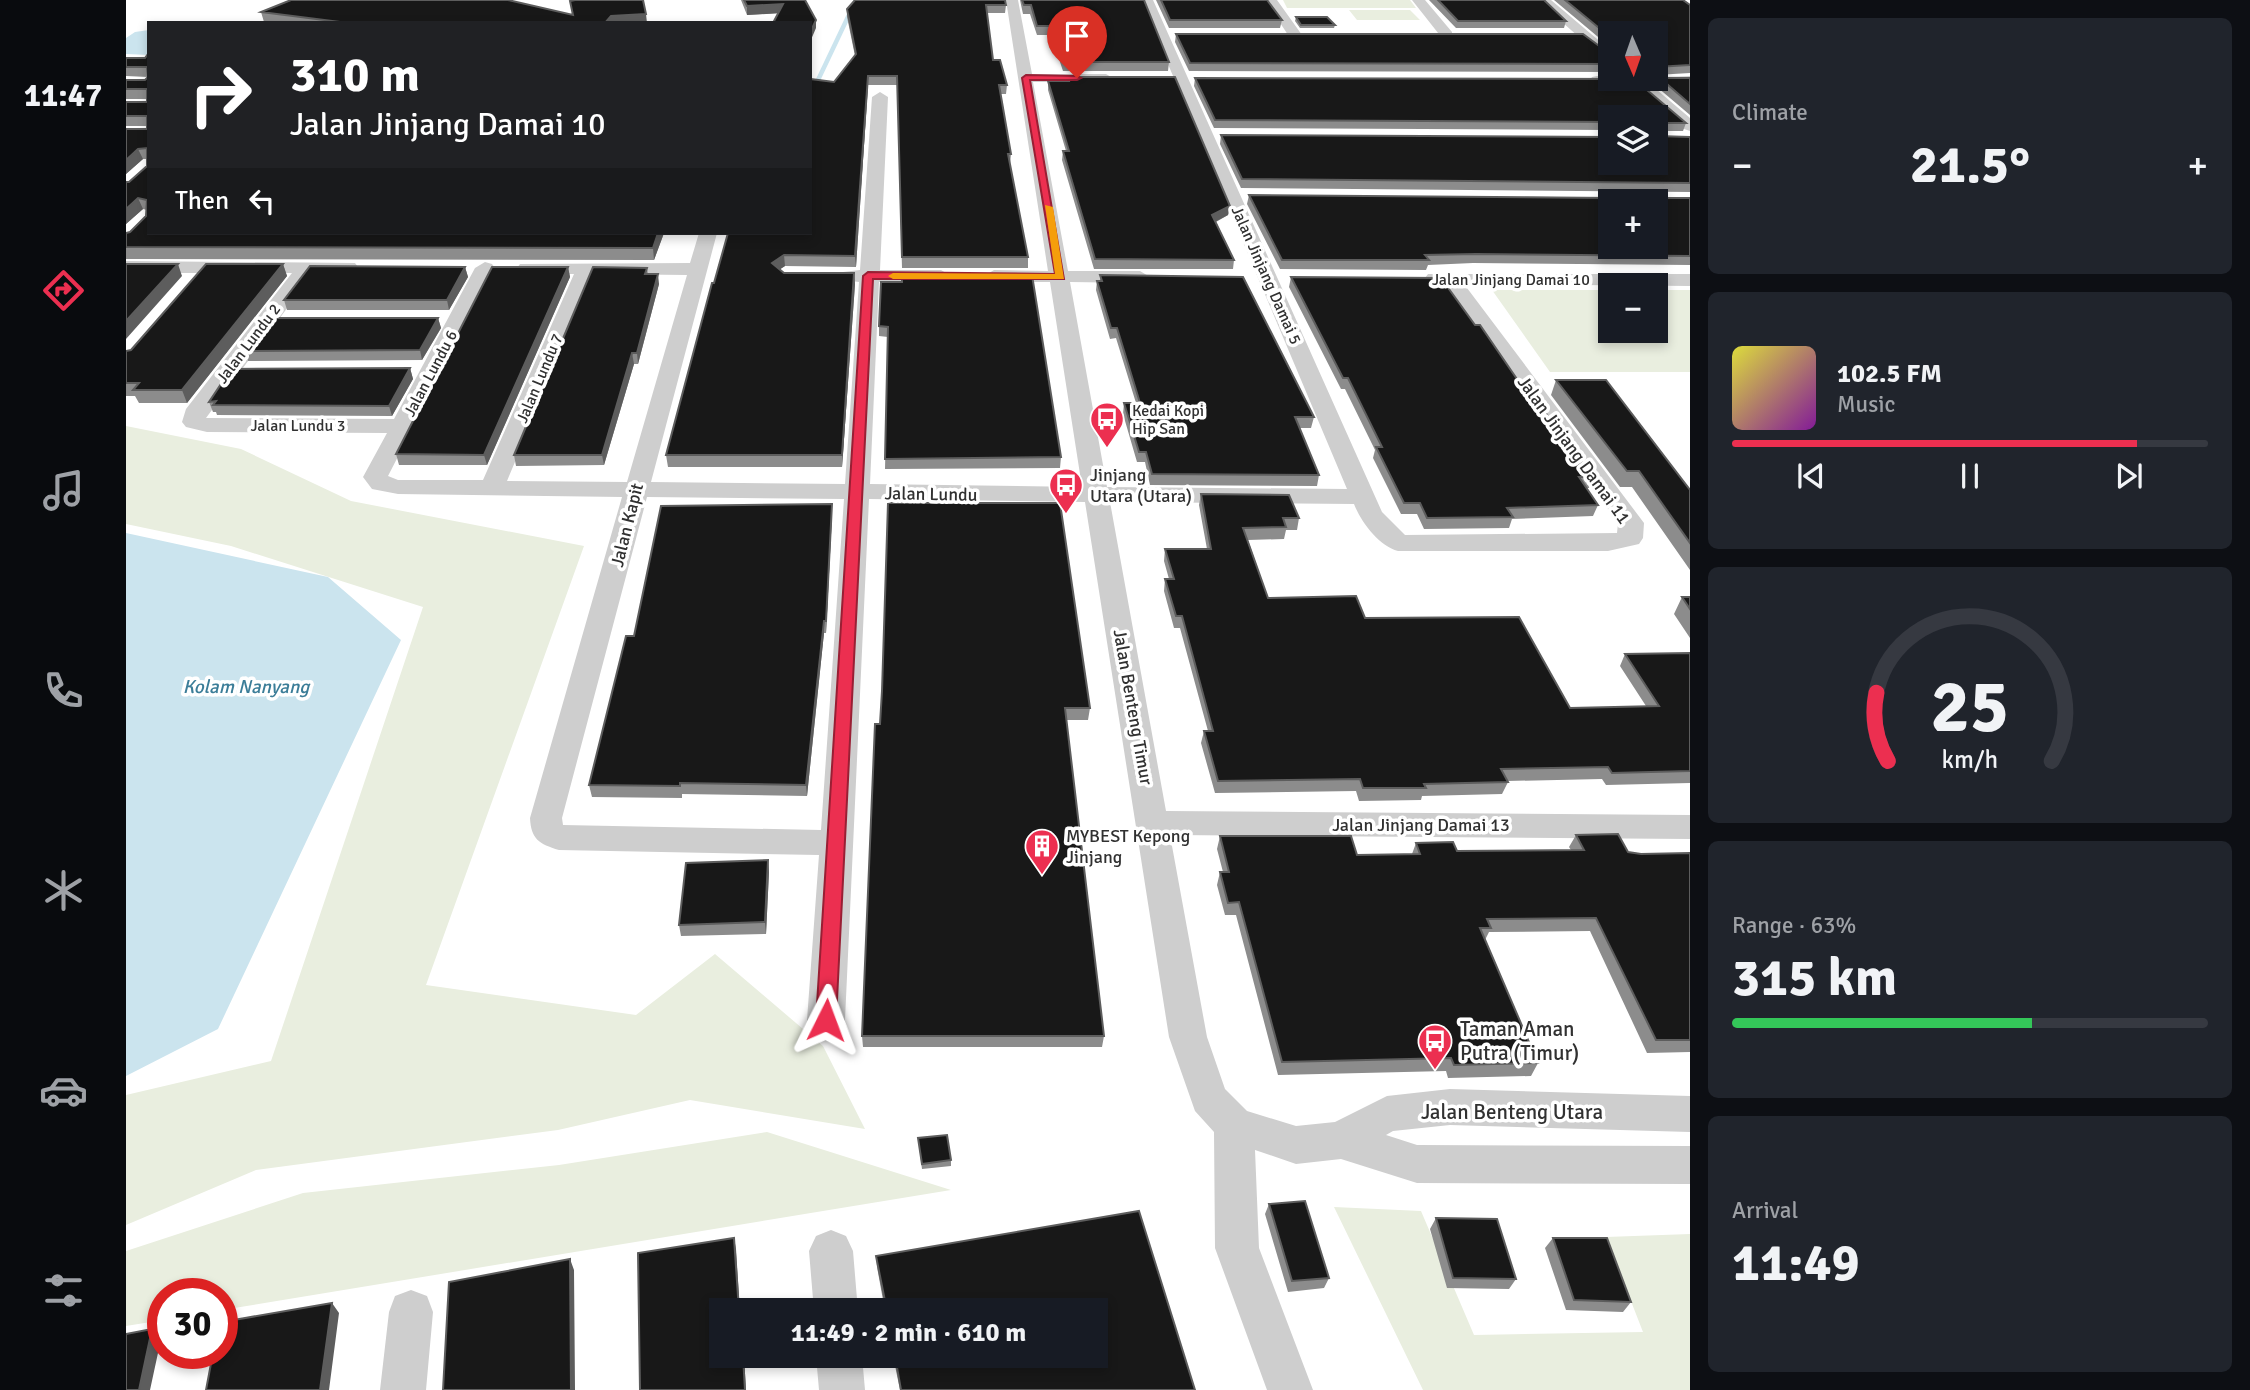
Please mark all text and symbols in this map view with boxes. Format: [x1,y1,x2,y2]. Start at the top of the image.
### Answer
pin [1047,6,1107,78]
icon: arrive [1058,17,1096,55]
north arrow [1598,21,1668,91]
map controls [1598,21,1668,343]
text: 310 m [290,45,420,105]
icon: right [175,49,266,140]
text: 11:47 [24,76,102,115]
text: Climate [1732,98,1808,127]
text: Jalan Jinjang Damai 10 [290,105,606,144]
button: layers [1598,105,1668,175]
text: 21.5° [1910,133,2030,197]
text: − [1732,142,1753,189]
text: + [2187,142,2208,189]
icon: left [243,182,281,220]
text: Then [175,185,229,217]
button: + [1598,189,1668,259]
street label: Jalan Jinjang Damai 5 [1227,203,1306,348]
icon: directions [39,266,88,315]
street label: Jalan Jinjang Damai 10 [1432,270,1590,290]
button: − [1598,273,1668,343]
street label: Jalan Lundu 2 [212,300,285,387]
street label: Jalan Lundu 6 [400,327,462,420]
street label: Jalan Lundu 7 [512,331,568,426]
text: 102.5 FM [1837,358,1942,390]
street label: Jalan Jinjang Damai 11 [1513,372,1635,528]
text: Music [1837,390,1895,419]
bus stop icon: Kedai Kopi Hip San [1088,400,1126,449]
place label: Kedai Kopi Hip San [1132,401,1204,439]
street label: Jalan Lundu 3 [251,416,345,436]
icon: previous [1792,457,1830,495]
icon: pause [1951,457,1989,495]
icon: next [2110,457,2148,495]
place label: Jinjang Utara (Utara) [1090,464,1192,507]
icon: music [39,466,88,515]
bus stop icon: Jinjang Utara (Utara) [1047,466,1085,515]
street label: Jalan Kapit [606,481,648,569]
street label: Jalan Lundu [884,482,978,506]
street label: Jalan Benteng Timur [1108,627,1158,787]
text: 25 [1931,663,2009,752]
icon: phone [39,666,88,715]
water label: Kolam Nanyang [183,675,311,699]
text: km/h [1942,744,1998,775]
street label: Jalan Jinjang Damai 13 [1332,814,1510,836]
place label: MYBEST Kepong Jinjang [1066,825,1190,868]
building icon: MYBEST Kepong Jinjang [1023,827,1061,876]
icon: climate [39,866,88,915]
text: Range · 63% [1732,911,1856,940]
text: 315 km [1732,946,1897,1010]
position arrow [789,983,863,1057]
place label: Taman Aman Putra (Timur) [1460,1016,1579,1066]
bus stop icon: Taman Aman Putra (Timur) [1416,1022,1454,1071]
icon: car [39,1066,88,1115]
street label: Jalan Benteng Utara [1421,1099,1603,1125]
text: Arrival [1732,1196,1798,1225]
text: 11:49 [1732,1231,1860,1295]
icon: filters [39,1266,88,1315]
speed limit sign: 30 [147,1278,238,1369]
text: 11:49 · 2 min · 610 m [791,1317,1026,1349]

